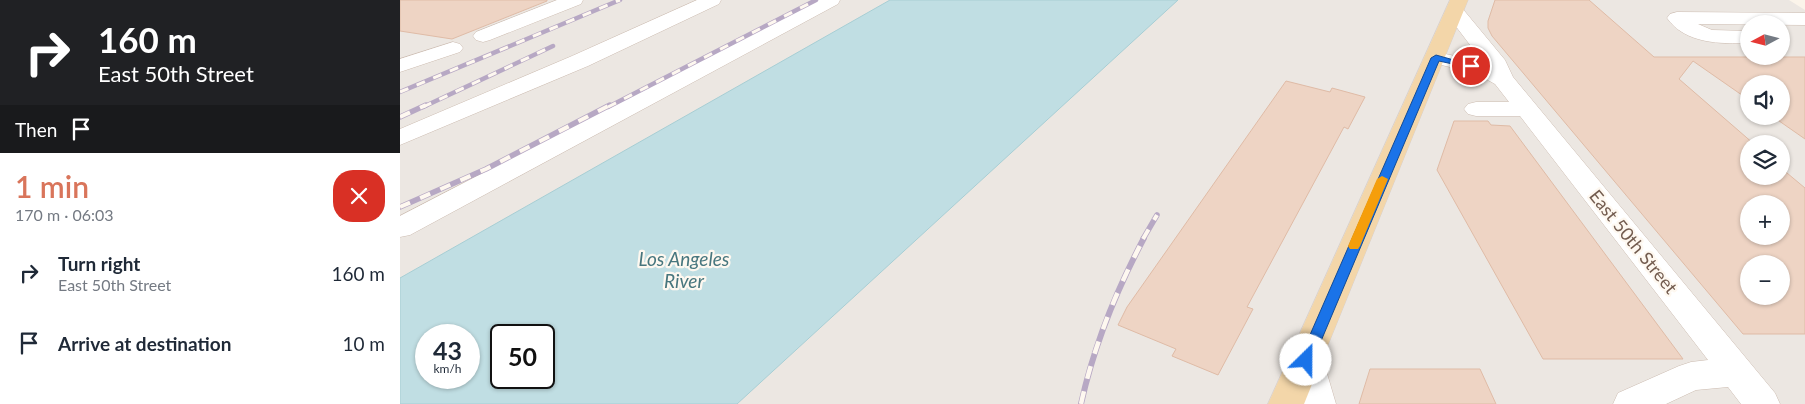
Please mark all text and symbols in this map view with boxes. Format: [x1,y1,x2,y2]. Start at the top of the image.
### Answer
north arrow [1740,15,1790,65]
map controls [1740,15,1790,305]
text: 160 m [98,18,197,60]
icon: right [15,20,80,85]
pin [1450,45,1492,87]
icon: arrive [1457,52,1485,80]
text: East 50th Street [98,60,254,87]
button: sound [1740,75,1790,125]
icon: arrive [67,115,95,143]
text: Then [15,118,57,141]
button: layers [1740,135,1790,185]
text: 1 min [15,168,89,204]
button: close [333,170,385,222]
street label: East 50th Street [1585,185,1683,298]
button: + [1740,195,1790,245]
text: 170 m · 06:03 [15,205,114,224]
water label: Los Angeles River [639,247,730,292]
text: Turn right [58,252,140,275]
button: − [1740,255,1790,305]
icon: right [15,259,43,287]
text: 160 m [331,262,385,285]
text: East 50th Street [58,275,171,294]
speed limit sign: 50 [490,324,555,389]
icon: arrive [15,329,43,357]
text: Arrive at destination [58,332,231,355]
text: 10 m [342,332,385,355]
position arrow [1279,333,1331,385]
text: 43 [433,335,462,365]
text: km/h [433,361,462,376]

